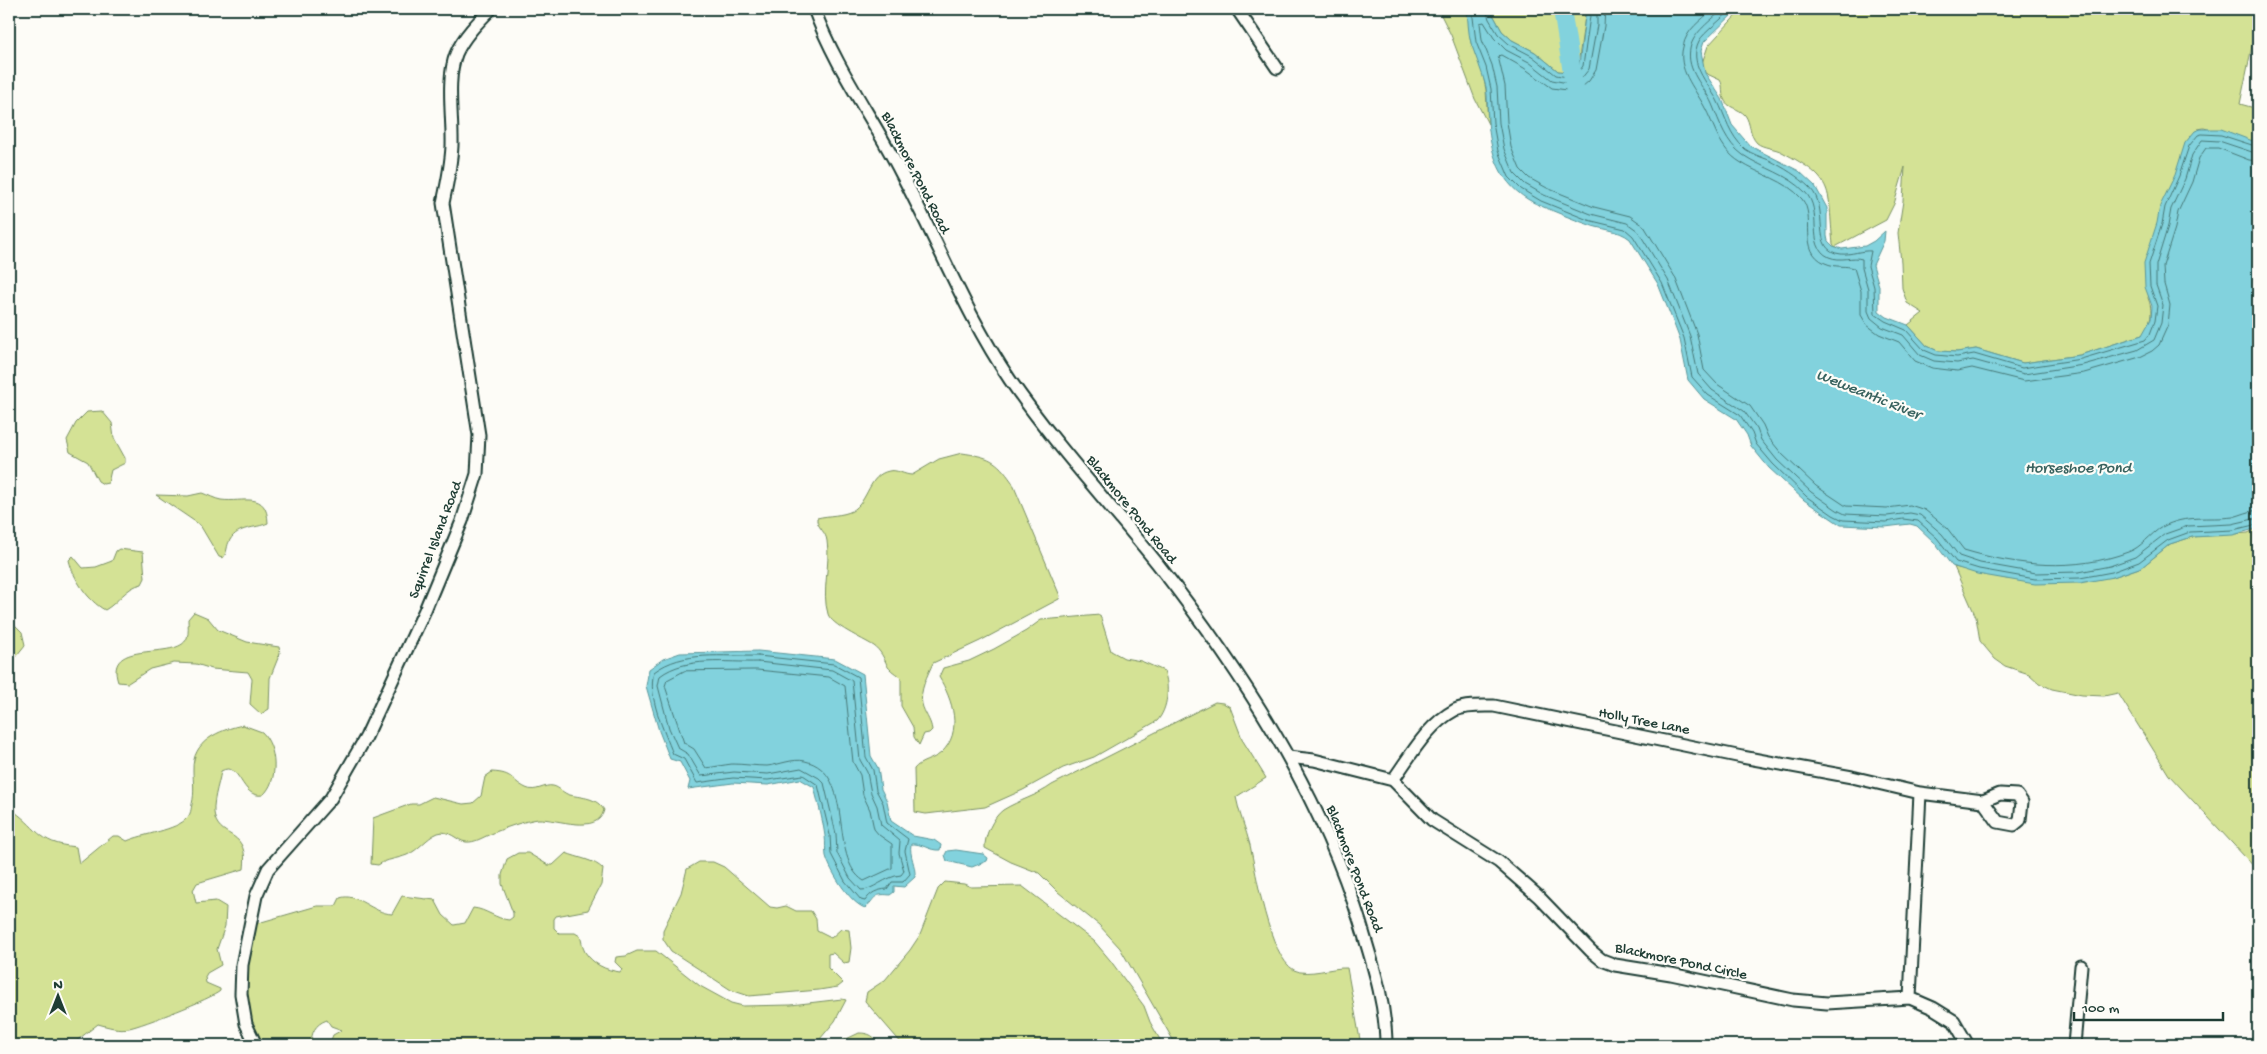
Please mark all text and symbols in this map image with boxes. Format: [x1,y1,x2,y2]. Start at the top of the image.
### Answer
street label: Blackmore Pond Road [876,108,954,238]
water label: Weweantic River [1813,366,1926,427]
street label: Blackmore Pond Road [1081,451,1181,569]
water label: Horseshoe Pond [2025,460,2133,479]
street label: Squirrel Island Road [405,478,467,601]
street label: Holly Tree Lane [1597,704,1691,740]
street label: Blackmore Pond Road [1321,802,1387,936]
street label: Blackmore Pond Circle [1612,939,1749,985]
north arrow [32,972,82,1022]
text: N [53,977,63,994]
scale bar [2074,989,2223,1021]
text: 100 m [2081,1000,2120,1018]

